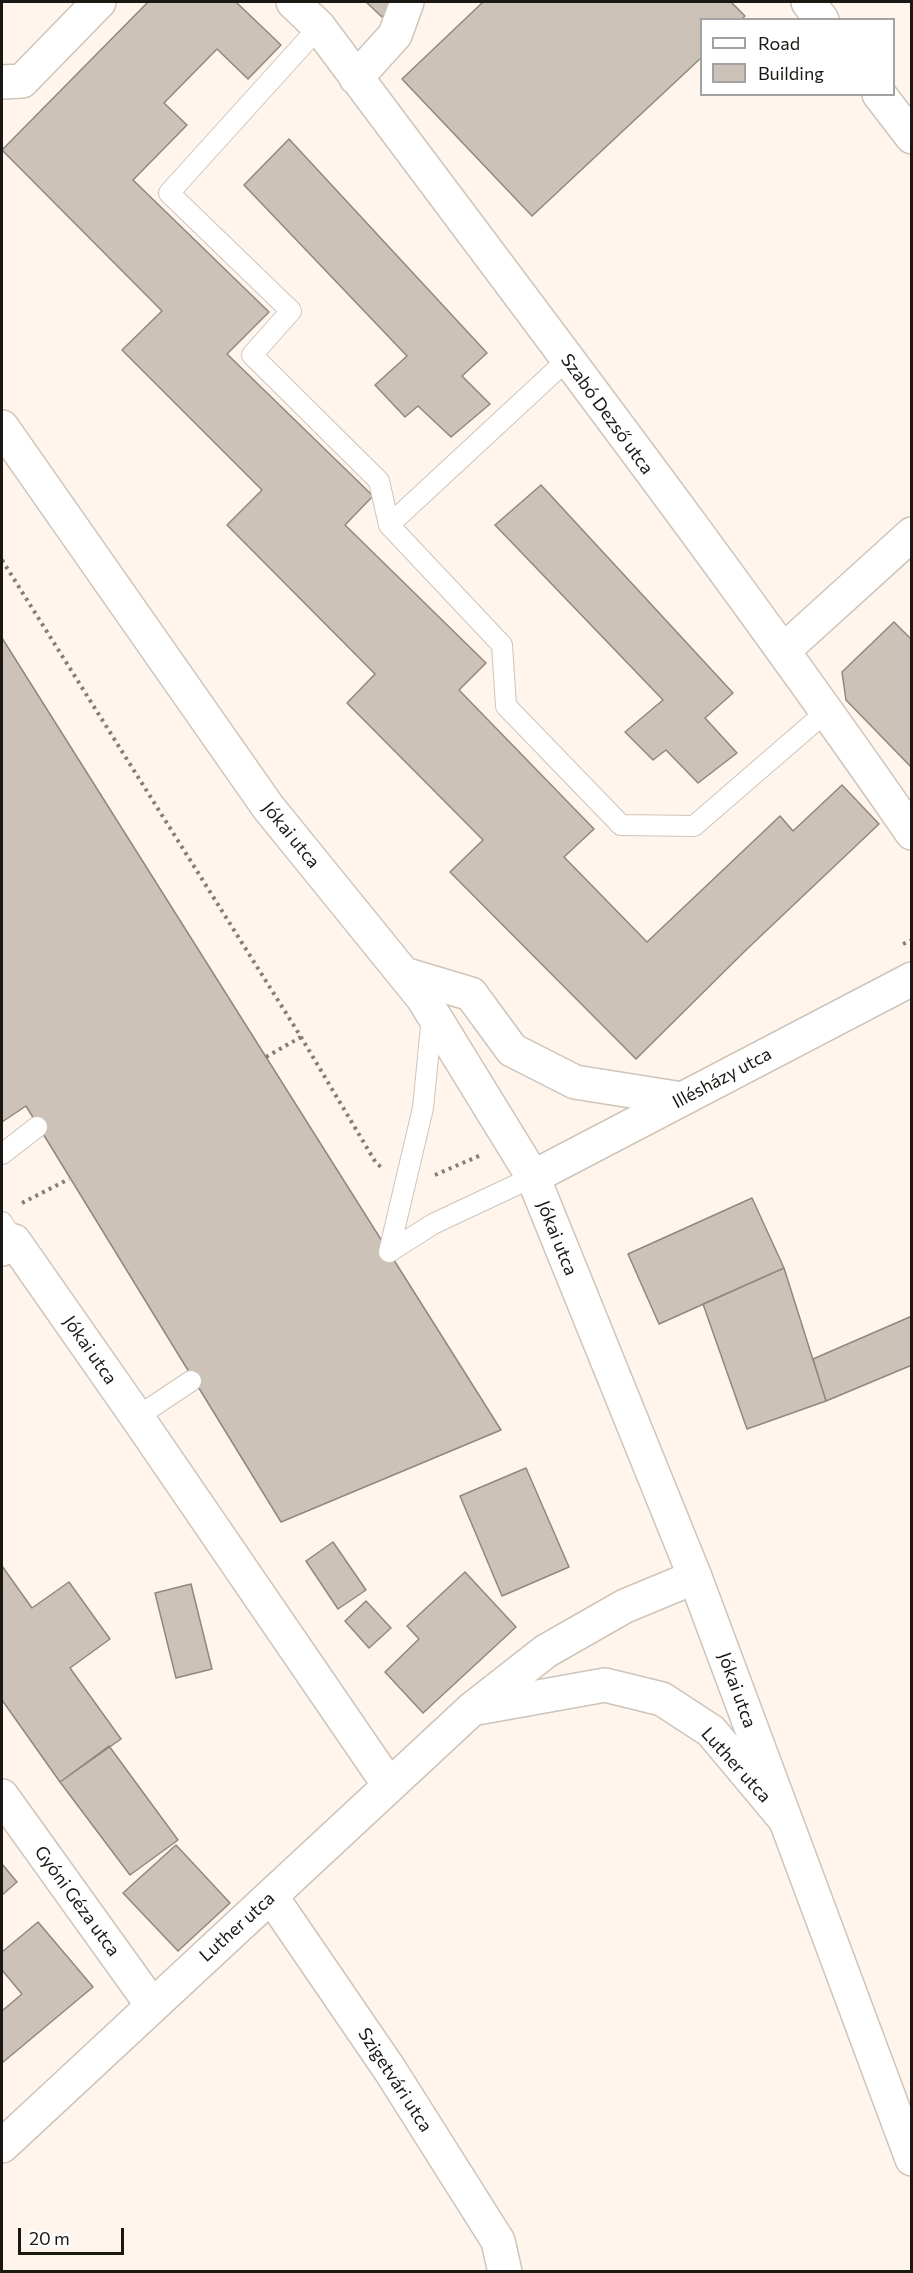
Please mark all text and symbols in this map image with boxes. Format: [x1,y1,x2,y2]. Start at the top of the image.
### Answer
legend [700,18,895,96]
text: Road [758,32,800,54]
text: Building [758,62,824,84]
street label: Szabó Dezső utca [556,350,658,478]
street label: Jókai utca [258,798,324,872]
street label: Illésházy utca [669,1043,775,1113]
street label: Jókai utca [532,1197,582,1279]
street label: Jókai utca [59,1312,121,1388]
street label: Jókai utca [713,1649,761,1731]
street label: Luther utca [697,1723,775,1807]
street label: Gyóni Géza utca [30,1842,124,1960]
street label: Luther utca [195,1888,279,1966]
street label: Szigetvári utca [353,2024,437,2136]
scale bar [21,2216,128,2254]
text: 20 m [29,2227,70,2249]

